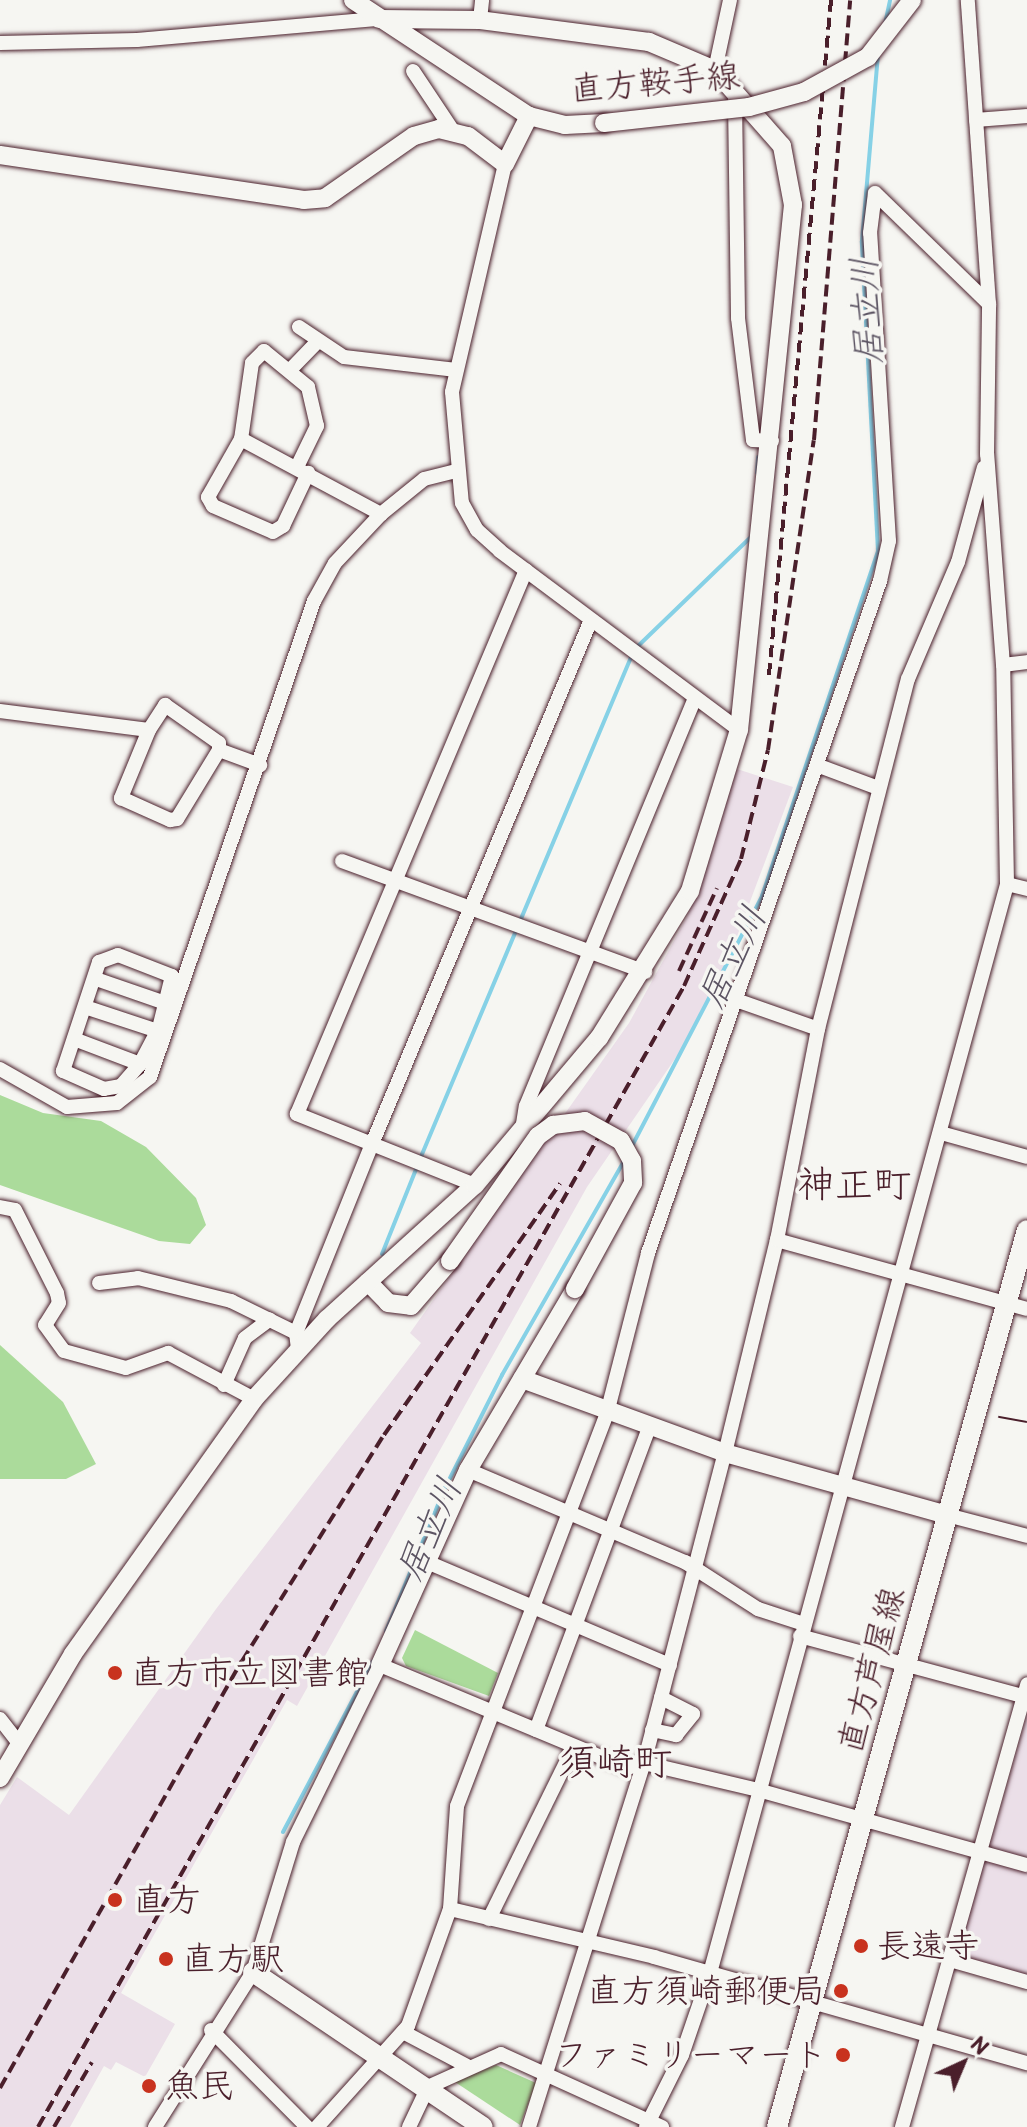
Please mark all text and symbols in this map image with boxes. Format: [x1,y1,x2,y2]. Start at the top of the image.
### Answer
street label: 直方鞍手線 [569,54,741,110]
water label: 居立川 [842,256,890,366]
water label: 居立川 [689,899,775,1015]
district label: 神正町 [797,1162,911,1208]
water label: 居立川 [387,1471,471,1587]
street label: 直方芦屋線 [829,1583,913,1757]
place label: 直方市立図書館 [131,1653,369,1693]
marker: 直方市立図書館 [106,1664,124,1682]
district label: 須崎町 [558,1740,672,1786]
place label: 直方 [133,1880,201,1920]
marker: 直方 [104,1889,126,1911]
place label: 長遠寺 [877,1926,979,1966]
marker: 長遠寺 [852,1937,870,1955]
place label: 直方駅 [182,1939,284,1979]
marker: 直方駅 [157,1950,175,1968]
place label: 直方須崎郵便局 [587,1971,825,2011]
marker: 直方須崎郵便局 [832,1982,850,2000]
north arrow [923,2023,1003,2103]
text: N [965,2030,995,2060]
place label: ファミリーマート [555,2035,827,2075]
marker: ファミリーマート [834,2046,852,2064]
place label: 魚民 [165,2066,233,2106]
marker: 魚民 [140,2077,158,2095]

